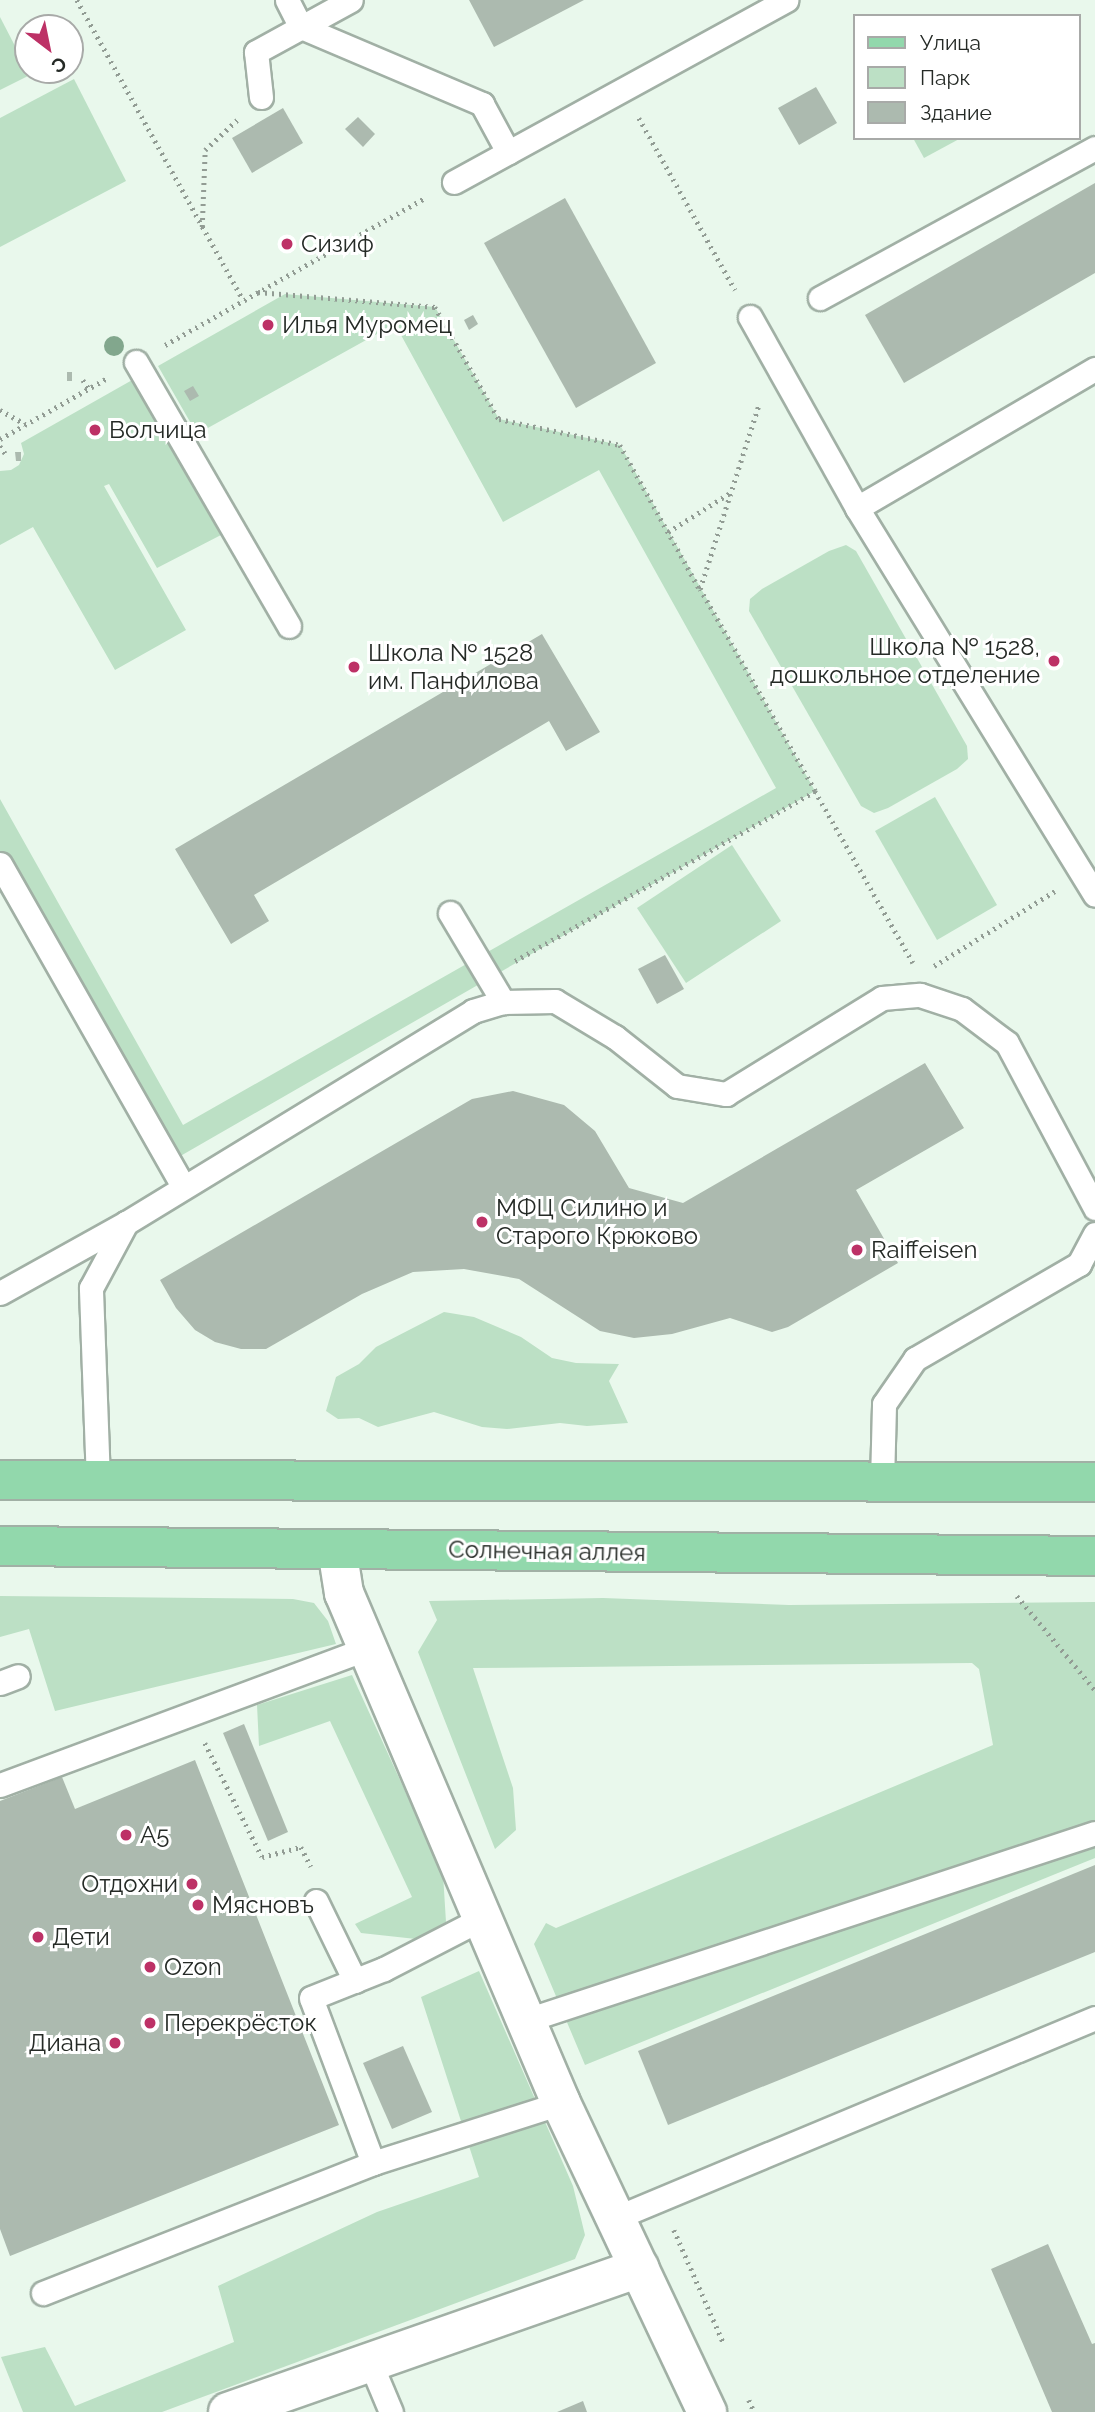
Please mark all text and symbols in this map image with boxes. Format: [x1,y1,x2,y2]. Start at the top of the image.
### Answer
north arrow [14,14,84,84]
legend [853,14,1081,140]
text: Улица [920,30,981,55]
text: С [48,52,70,78]
text: Парк [920,65,970,90]
text: Здание [920,100,992,125]
place label: Сизиф [301,230,374,258]
marker: Сизиф [279,236,295,252]
place label: Илья Муромец [282,311,452,339]
marker: Илья Муромец [260,317,276,333]
place label: Волчица [109,416,207,444]
marker: Волчица [87,422,103,438]
place label: Школа № 1528, дошкольное отделение [770,633,1040,689]
place label: Школа № 1528 им. Панфилова [368,639,539,695]
marker: Школа № 1528, дошкольное отделение [1046,653,1062,669]
marker: Школа № 1528 им. Панфилова [346,659,362,675]
place label: МФЦ Силино и Старого Крюково [496,1194,698,1250]
marker: МФЦ Силино и Старого Крюково [474,1214,490,1230]
place label: Raiffeisen [871,1236,977,1264]
marker: Raiffeisen [849,1242,865,1258]
street label: Солнечная аллея [448,1535,646,1567]
place label: А5 [140,1821,169,1849]
marker: А5 [118,1827,134,1843]
place label: Отдохни [81,1870,178,1898]
marker: Отдохни [184,1876,200,1892]
place label: Мясновъ [212,1891,314,1919]
marker: Мясновъ [190,1897,206,1913]
place label: Дети [52,1923,110,1951]
marker: Дети [30,1929,46,1945]
place label: Ozon [164,1953,222,1981]
marker: Ozon [142,1959,158,1975]
place label: Перекрёсток [164,2009,317,2037]
marker: Перекрёсток [142,2015,158,2031]
place label: Диана [29,2029,101,2057]
marker: Диана [107,2035,123,2051]

